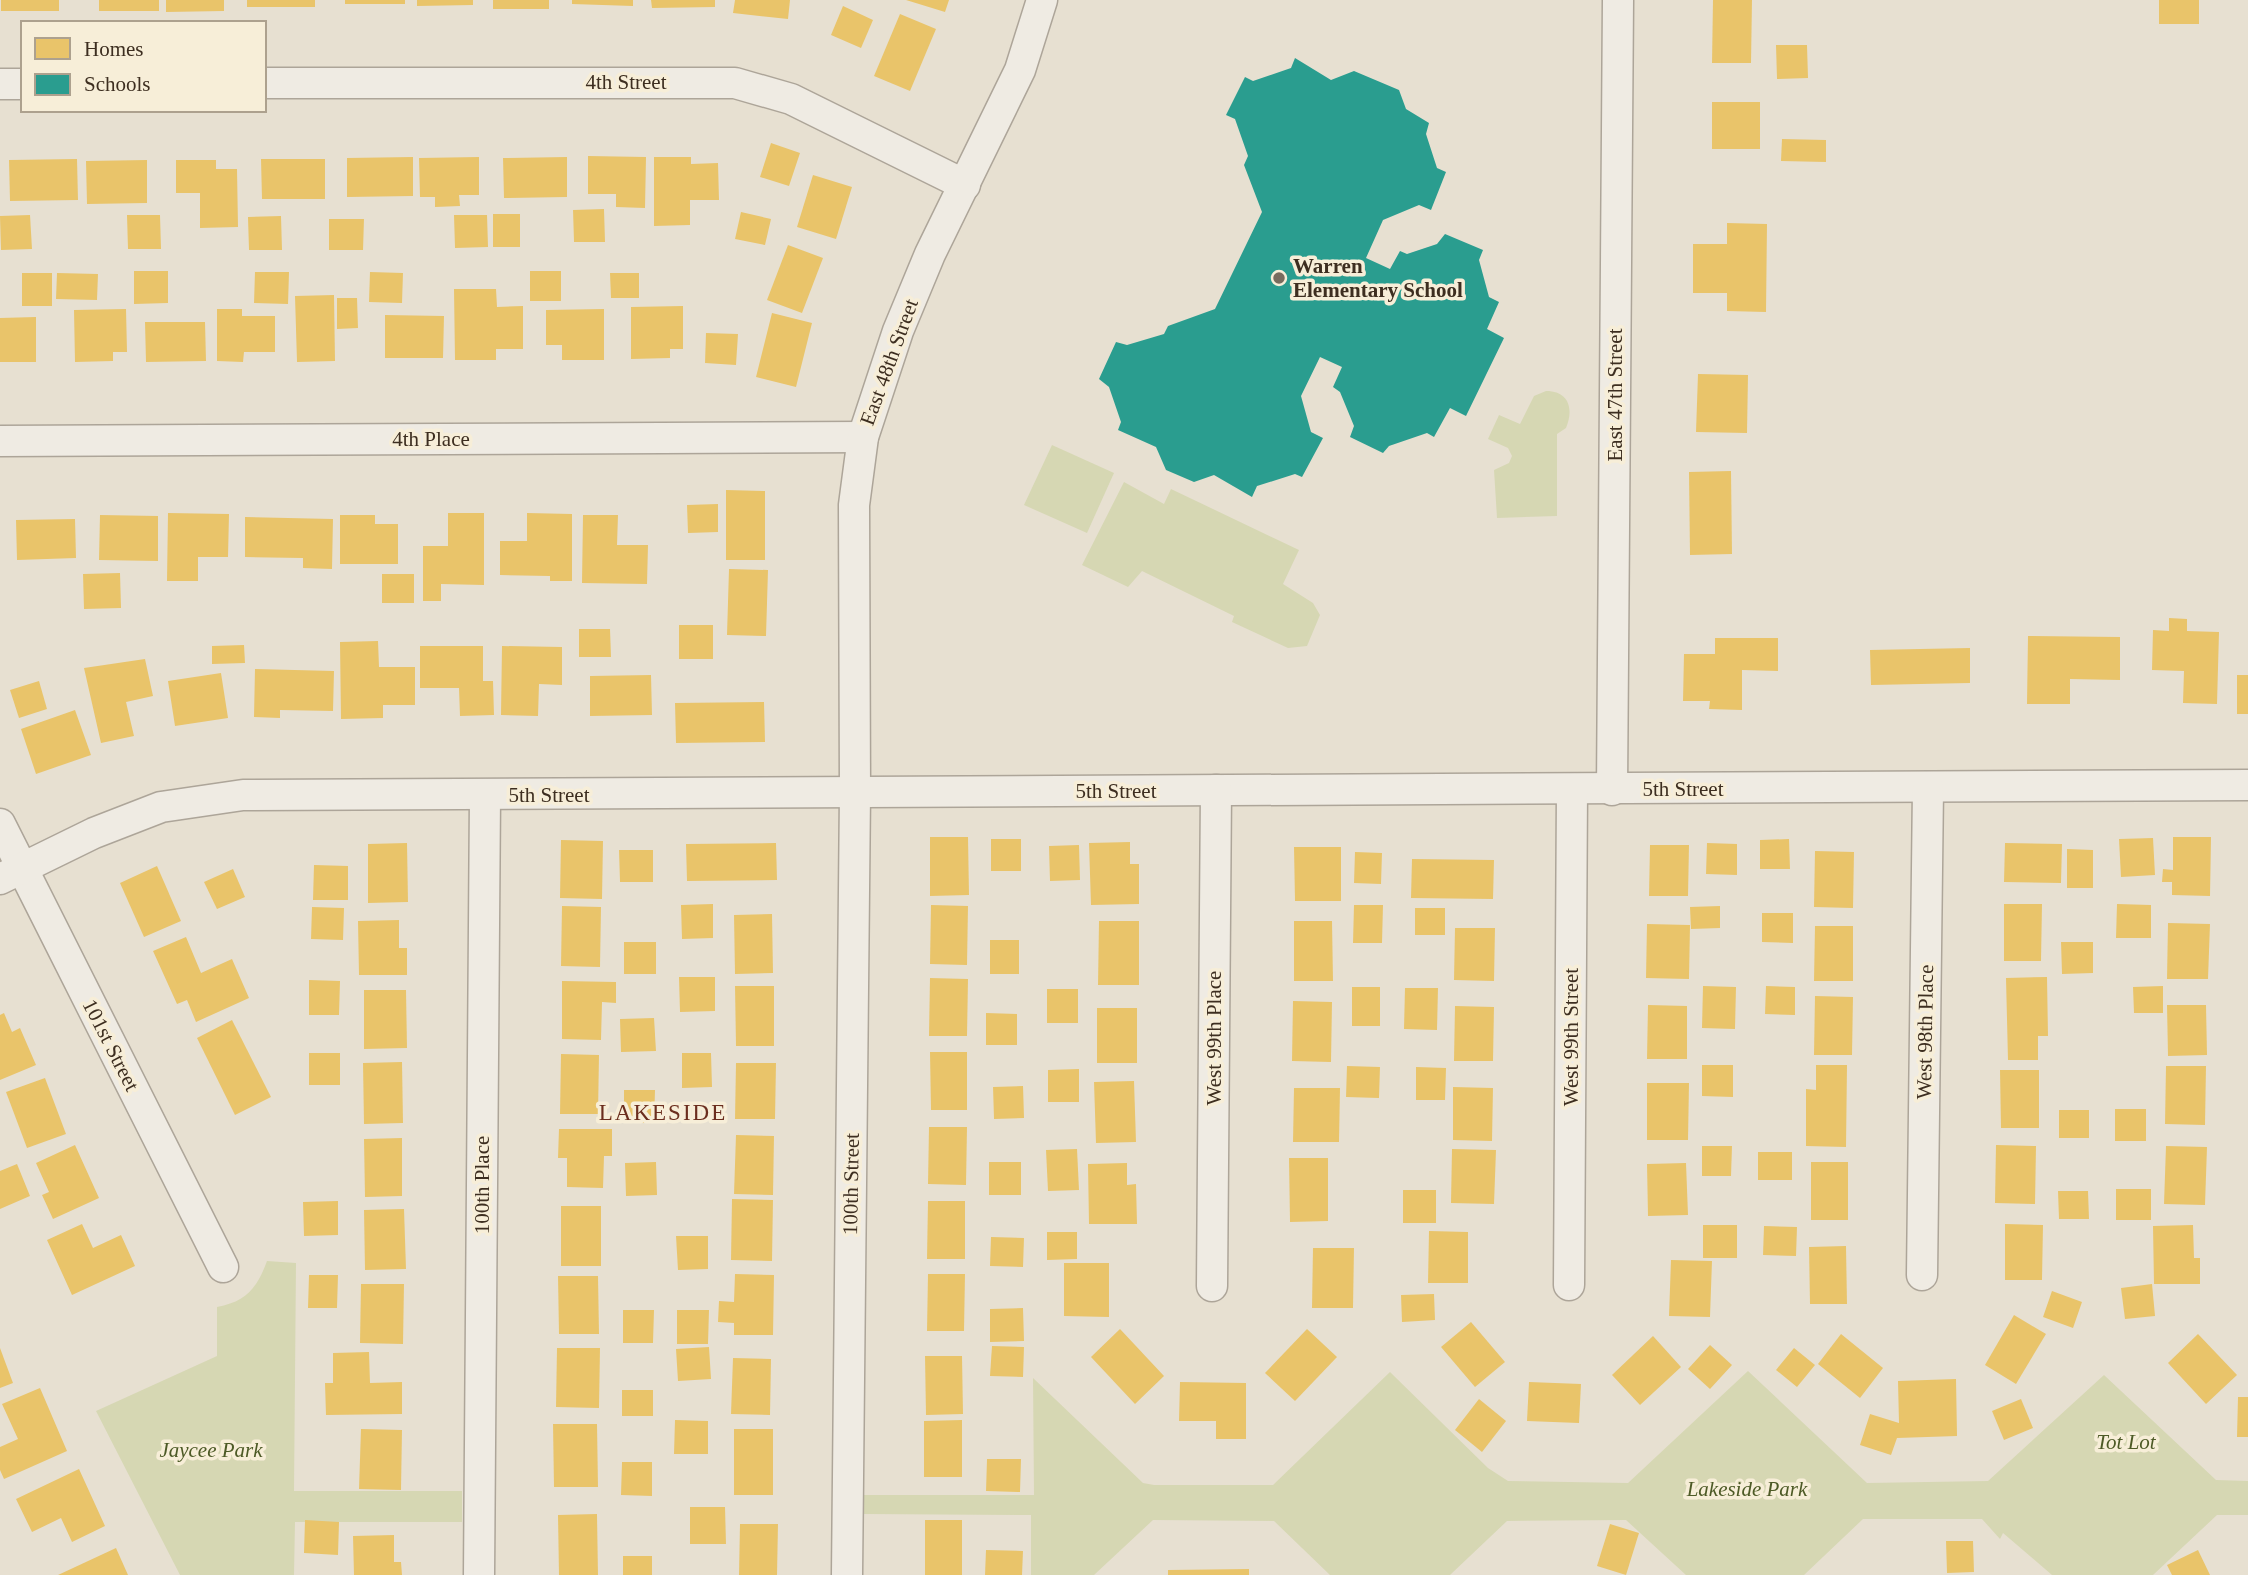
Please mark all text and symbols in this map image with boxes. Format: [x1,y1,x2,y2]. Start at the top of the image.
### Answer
legend [21,21,266,112]
text: Homes [84,37,144,61]
street label: 4th Street [585,70,667,94]
text: Schools [84,72,151,96]
place label: Warren Elementary School [1293,254,1463,302]
marker: Warren Elementary School [1271,270,1287,286]
street label: East 48th Street [855,295,923,429]
street label: East 47th Street [1603,328,1627,461]
street label: 4th Place [392,427,470,451]
street label: 5th Street [1642,777,1724,801]
street label: 5th Street [1075,779,1157,803]
street label: 5th Street [508,783,590,807]
street label: West 98th Place [1912,964,1938,1100]
street label: West 99th Street [1559,968,1583,1106]
street label: West 99th Place [1202,971,1226,1105]
street label: 101st Street [78,995,144,1095]
district label: LAKESIDE [599,1100,727,1125]
street label: 100th Street [838,1133,864,1235]
street label: 100th Place [470,1136,494,1234]
park label: Tot Lot [2096,1430,2157,1454]
park label: Jaycee Park [159,1438,263,1462]
park label: Lakeside Park [1686,1477,1808,1501]

